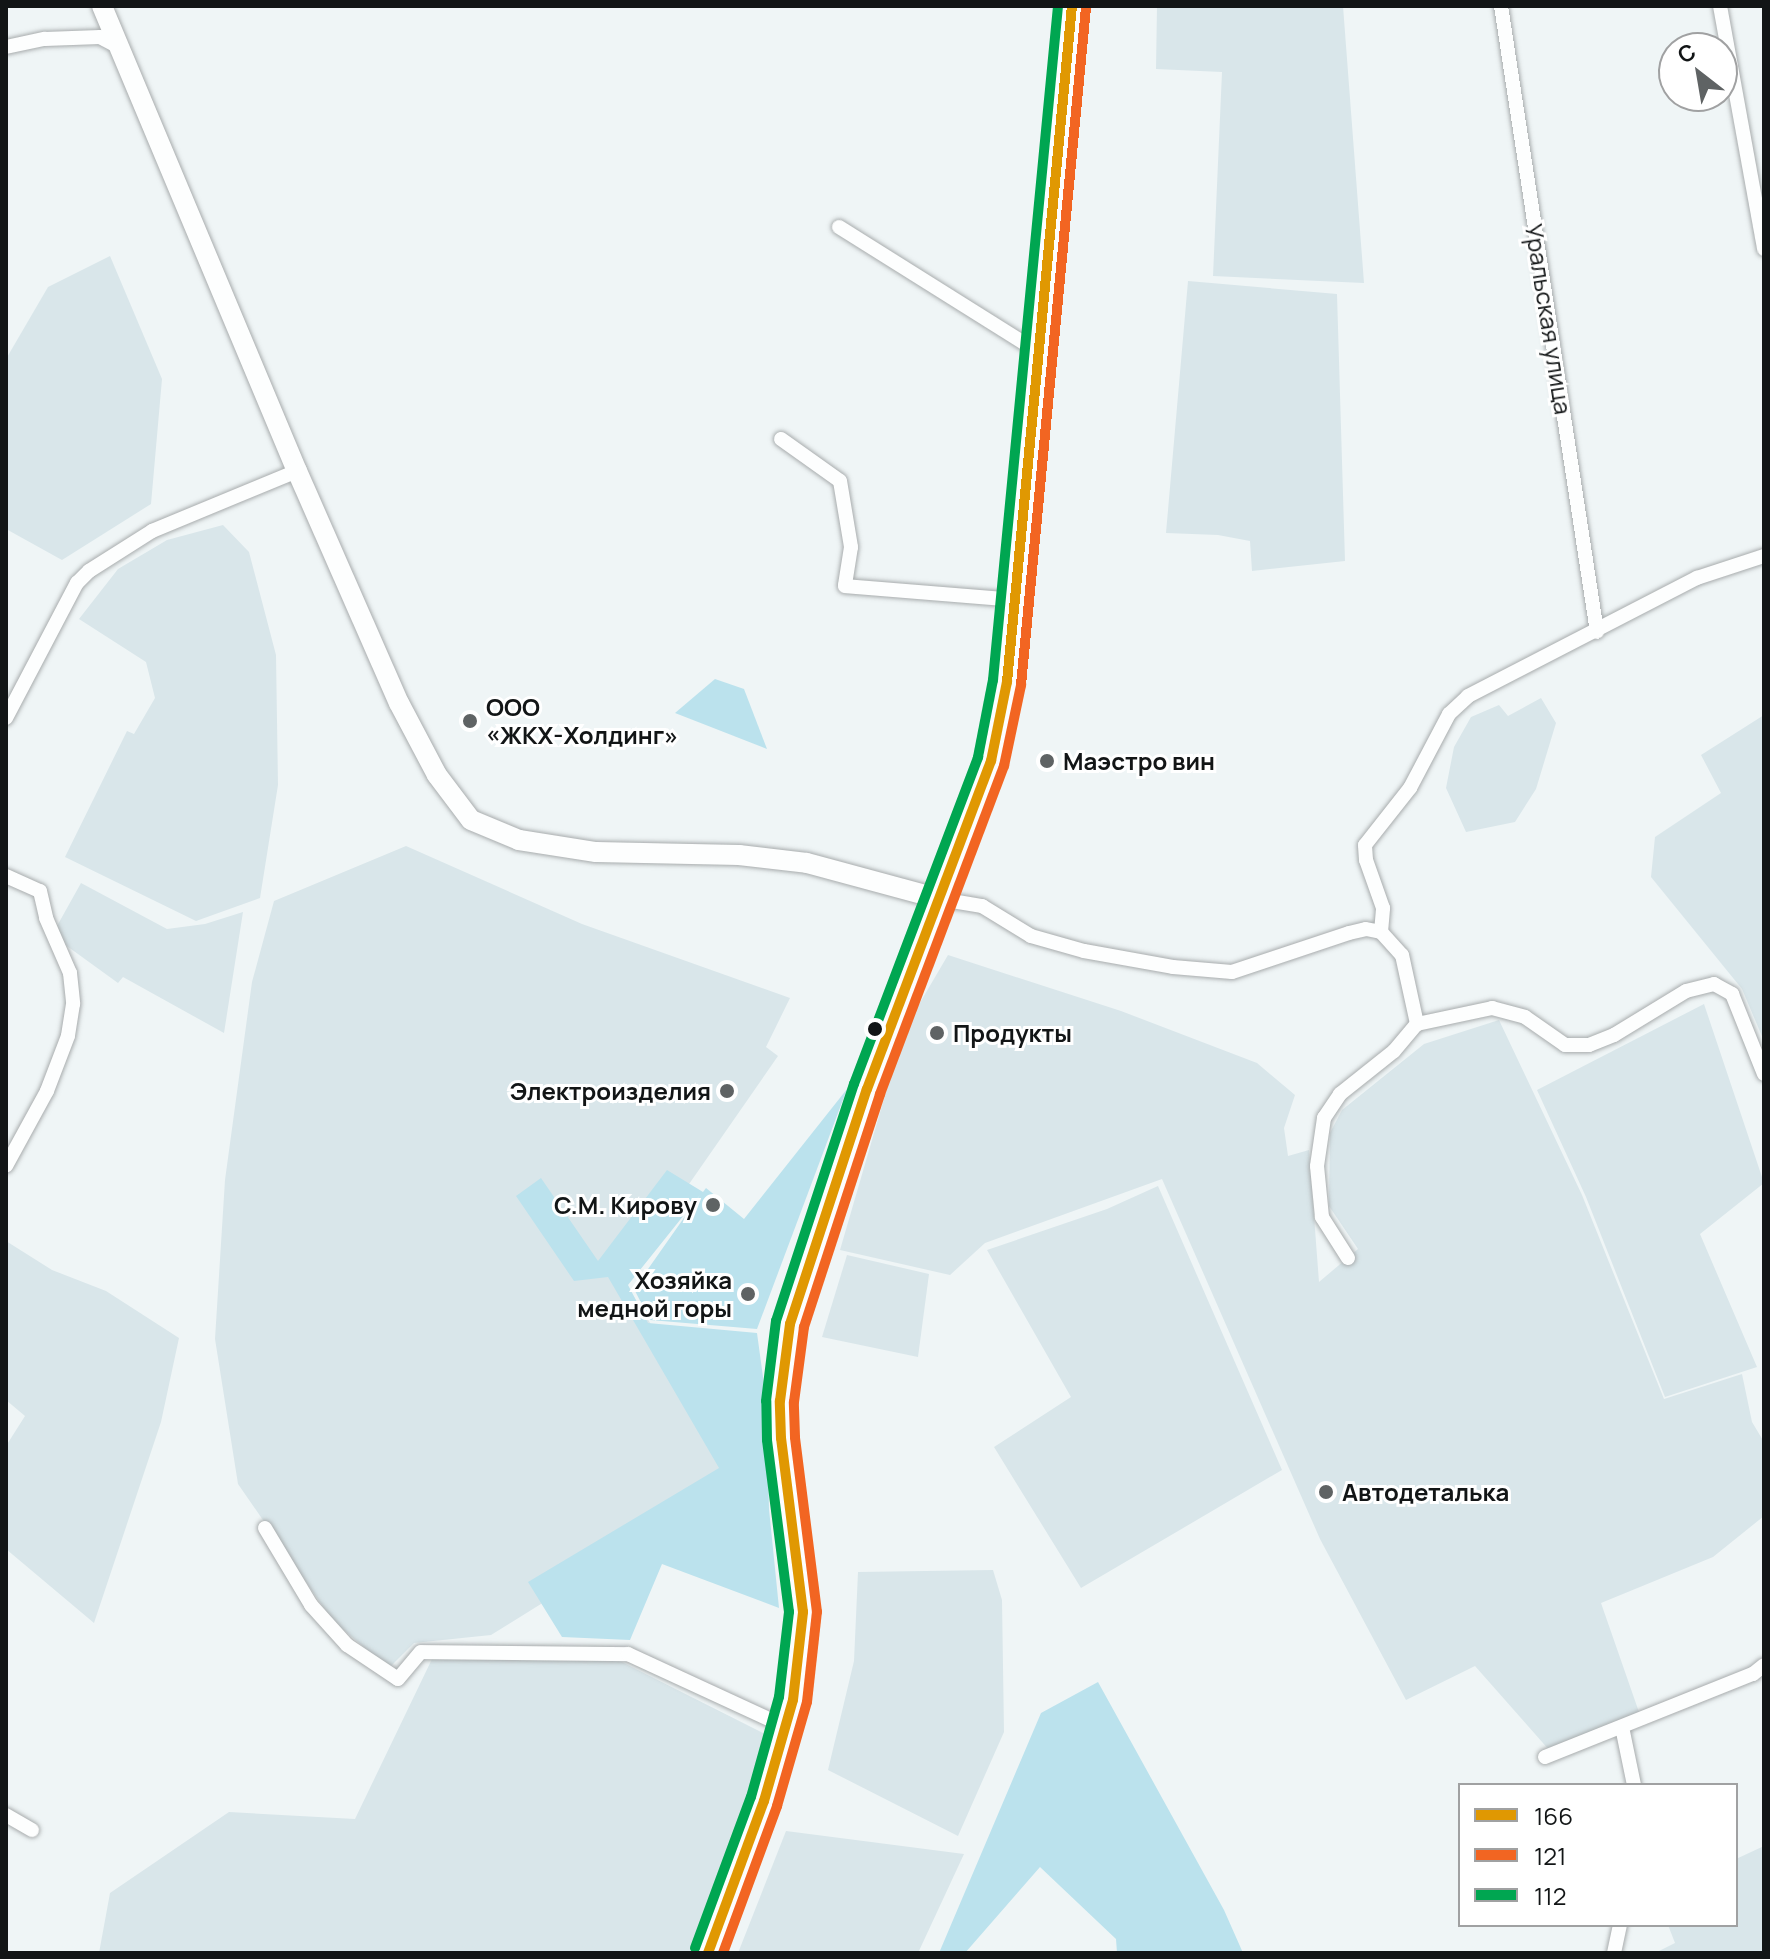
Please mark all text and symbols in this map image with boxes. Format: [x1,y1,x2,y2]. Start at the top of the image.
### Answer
north arrow [1658,32,1738,112]
text: С [1672,36,1701,70]
street label: Уральская улица [1520,222,1578,416]
place label: ООО «ЖКХ-Холдинг» [486,693,678,749]
marker: ООО «ЖКХ-Холдинг» [461,712,479,730]
place label: Маэстро вин [1063,747,1215,775]
marker: Маэстро вин [1038,752,1056,770]
place label: Продукты [953,1019,1072,1047]
unlabelled marker [867,1021,883,1037]
marker: Продукты [928,1024,946,1042]
place label: Электроизделия [510,1077,711,1105]
marker: Электроизделия [718,1082,736,1100]
place label: С.М. Кирову [554,1191,697,1219]
marker: С.М. Кирову [704,1196,722,1214]
place label: Хозяйка медной горы [577,1266,732,1322]
marker: Хозяйка медной горы [739,1285,757,1303]
place label: Автодеталька [1342,1478,1509,1506]
marker: Автодеталька [1317,1483,1335,1501]
legend [1458,1783,1738,1927]
text: 166 [1534,1799,1573,1832]
text: 121 [1534,1839,1566,1872]
text: 112 [1534,1879,1566,1912]

